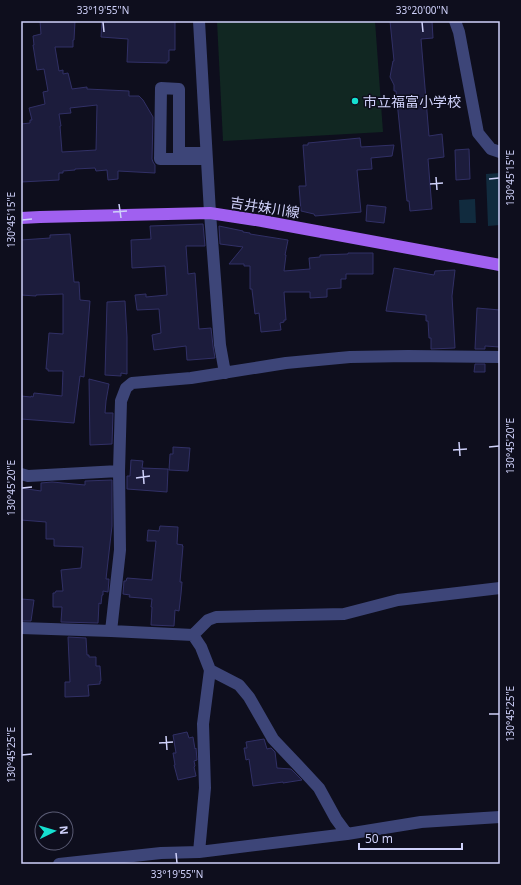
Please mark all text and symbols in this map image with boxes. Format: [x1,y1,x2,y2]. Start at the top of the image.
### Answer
text: 33°19'55"N [77,3,129,17]
text: 33°20'00"N [396,3,448,17]
place label: 市立福富小学校 [363,92,461,111]
marker: 市立福富小学校 [350,96,360,106]
text: 130°45'15"E [503,150,517,206]
text: 130°45'15"E [4,192,18,248]
street label: 吉井妹川線 [229,192,301,222]
text: 130°45'20"E [503,418,517,474]
text: 130°45'20"E [4,460,18,516]
text: 130°45'25"E [503,686,517,742]
text: 130°45'25"E [4,727,18,783]
north arrow [34,811,74,851]
text: N [57,825,72,835]
scale bar [359,825,462,851]
text: 50 m [365,830,393,847]
text: 33°19'55"N [151,867,203,881]

